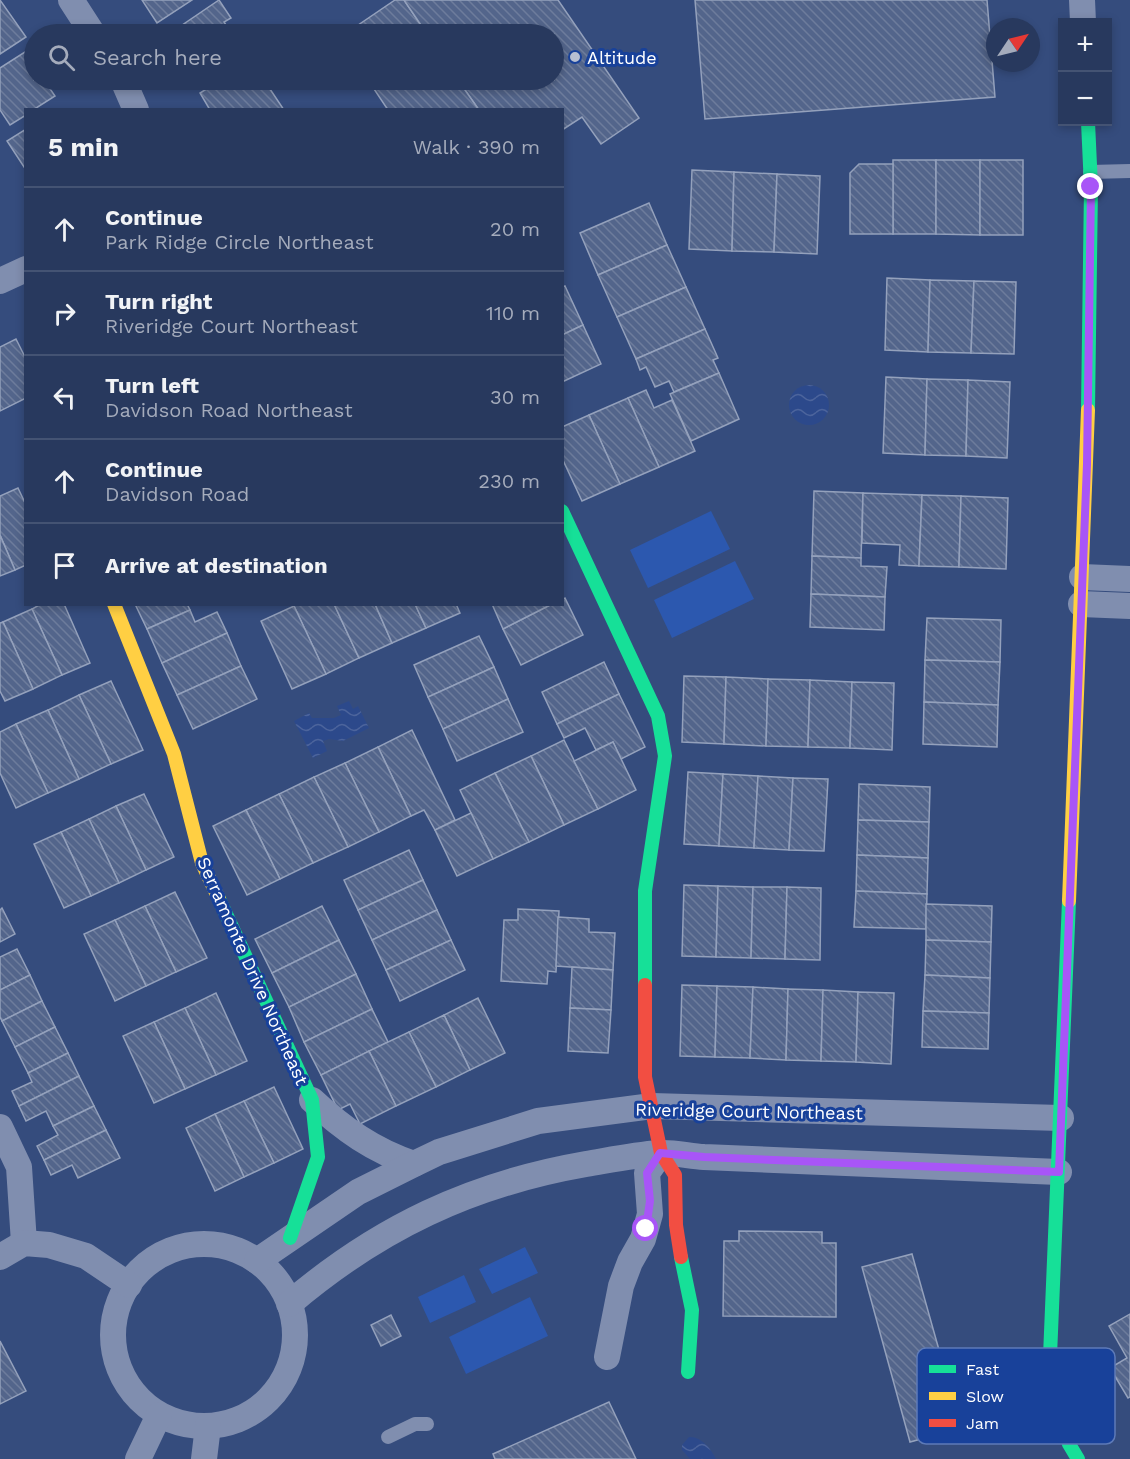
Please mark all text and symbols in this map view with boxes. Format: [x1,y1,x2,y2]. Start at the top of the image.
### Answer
north arrow [986,18,1040,72]
map controls [1058,18,1112,126]
button: + [1058,18,1112,72]
search box [24,24,564,90]
icon: search [45,41,78,74]
text: Search here [93,45,222,70]
place label: Altitude [587,47,657,68]
marker: Altitude [568,50,582,64]
button: − [1058,72,1112,126]
text: 5 min [48,132,119,162]
text: Walk · 390 m [413,135,540,159]
route end [1077,173,1103,199]
text: Continue [105,205,203,230]
icon: ahead [48,213,81,246]
text: 20 m [490,217,540,241]
text: Park Ridge Circle Northeast [105,230,374,254]
text: Turn right [105,289,212,314]
icon: right [48,297,81,330]
text: 110 m [486,301,540,325]
text: Riveridge Court Northeast [105,314,358,338]
text: Turn left [105,373,199,398]
icon: left [48,381,81,414]
text: 30 m [490,385,540,409]
text: Davidson Road Northeast [105,398,353,422]
text: Continue [105,457,203,482]
icon: ahead [48,465,81,498]
text: 230 m [478,469,540,493]
text: Davidson Road [105,482,249,506]
icon: arrive [48,549,81,582]
text: Arrive at destination [105,553,328,578]
street label: Serramonte Drive Northeast [193,854,313,1089]
street label: Riveridge Court Northeast [635,1099,863,1123]
route start [632,1215,658,1241]
legend [917,1348,1115,1444]
text: Fast [966,1360,999,1379]
text: Slow [966,1387,1004,1406]
text: Jam [966,1414,999,1433]

